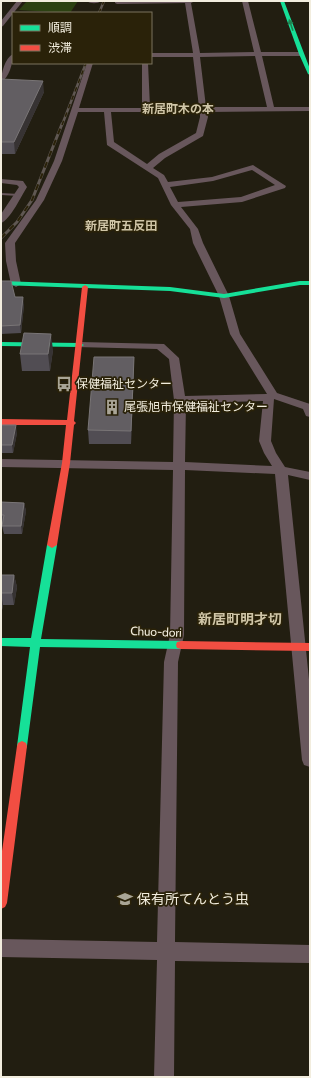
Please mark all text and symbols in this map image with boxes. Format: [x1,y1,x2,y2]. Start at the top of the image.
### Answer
legend [12,12,152,64]
one-way arrow [287,19,293,31]
text: 順調 [48,20,72,35]
text: 渋滞 [48,40,72,55]
district label: 新居町木の本 [142,101,214,116]
district label: 新居町五反田 [85,218,157,233]
bus stop icon: 保健福祉センター [55,375,73,393]
place label: 保健福祉センター [76,376,172,391]
building icon: 尾張旭市保健福祉センター [103,398,121,416]
place label: 尾張旭市保健福祉センター [124,399,268,414]
district label: 新居町明才切 [198,610,282,628]
street label: Chuo-dori [130,623,182,640]
school or university icon: 保有所てんとう虫 [116,890,134,908]
place label: 保有所てんとう虫 [137,890,249,908]

